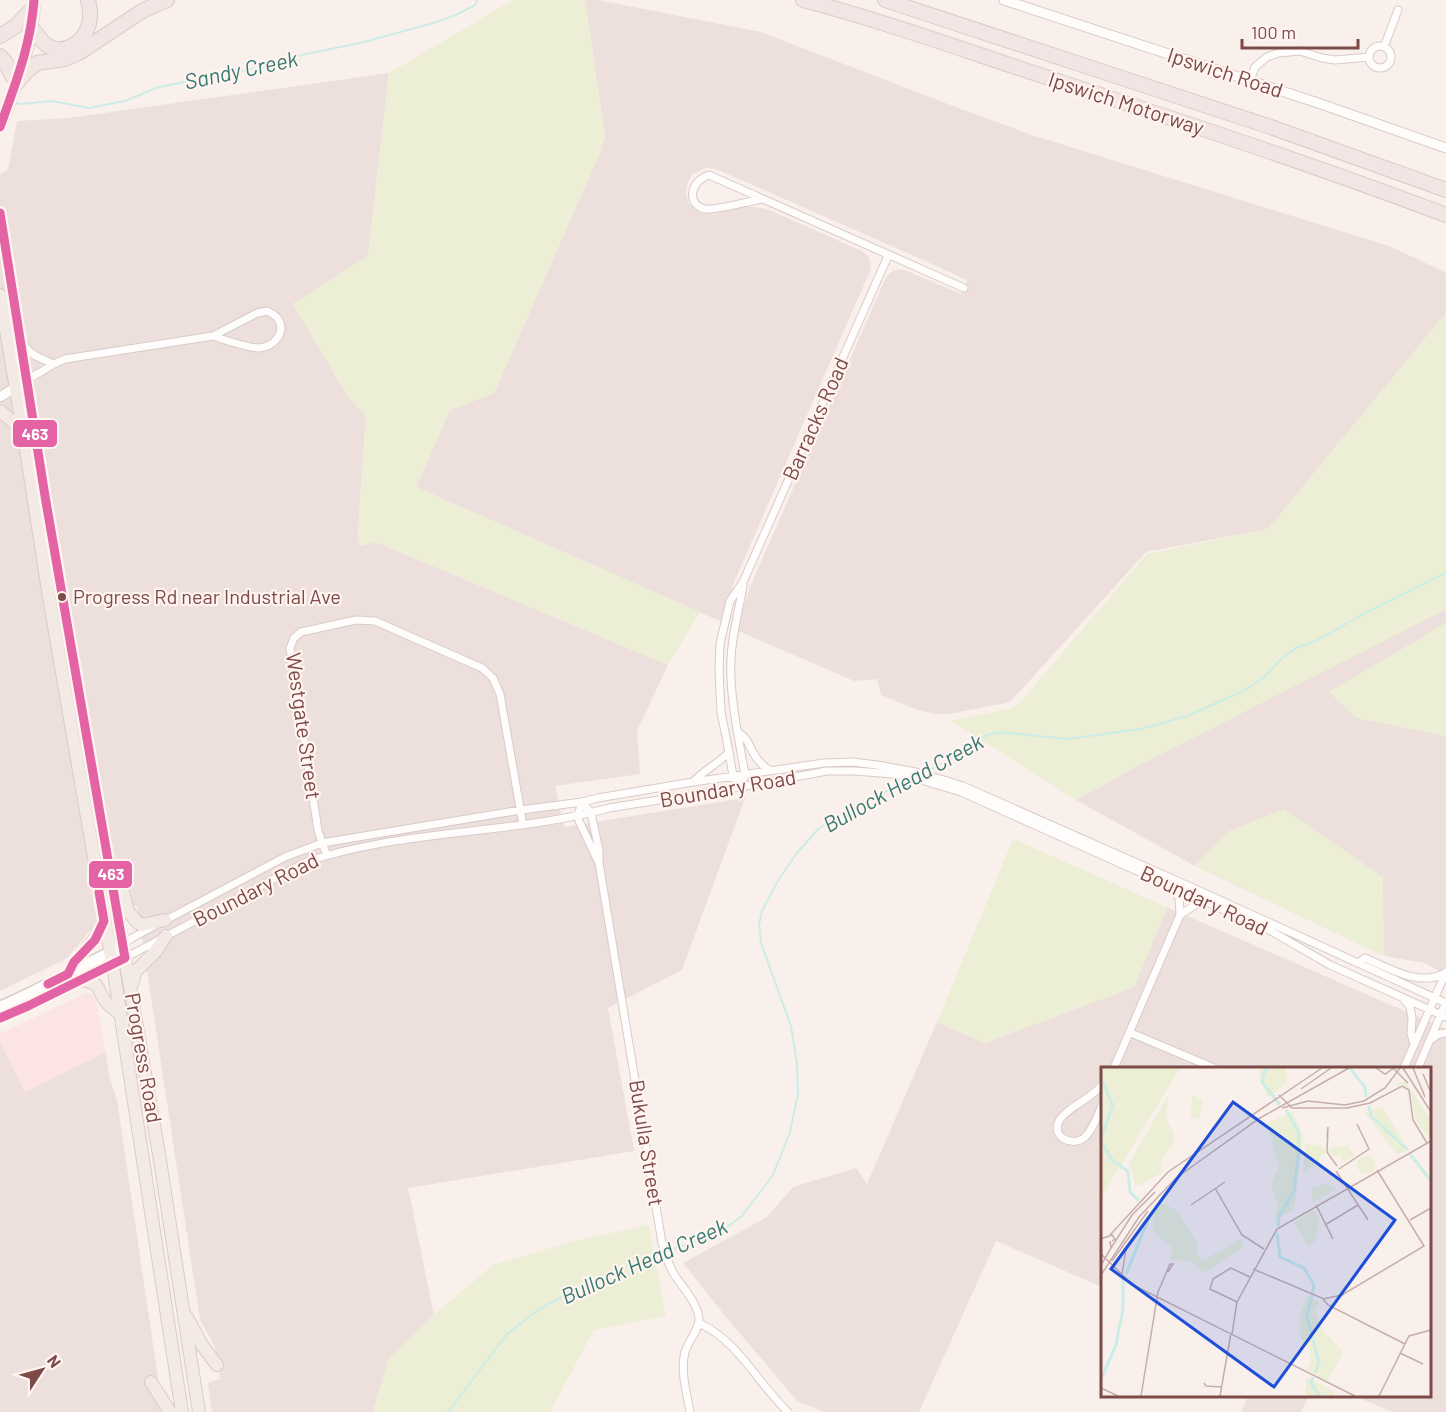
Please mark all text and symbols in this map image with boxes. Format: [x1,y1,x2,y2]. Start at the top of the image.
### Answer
scale bar [1242,12,1358,50]
text: 100 m [1251,21,1296,43]
street label: Ipswich Road [1165,41,1286,102]
water label: Sandy Creek [182,44,300,94]
street label: Ipswich Motorway [1046,66,1208,140]
street label: Barracks Road [776,353,853,484]
line badge: 463 [12,419,58,448]
text: 463 [22,424,48,443]
place label: Progress Rd near Industrial Ave [73,584,341,608]
marker: Progress Rd near Industrial Ave [56,591,68,603]
street label: Westgate Street [282,651,327,801]
water label: Bullock Head Creek [818,727,987,837]
street label: Boundary Road [658,763,798,812]
street label: Boundary Road [188,846,322,931]
street label: Boundary Road [1137,859,1272,940]
line badge: 463 [88,860,133,889]
text: 463 [98,864,124,883]
street label: Progress Road [121,991,168,1125]
inset map [1101,1067,1431,1397]
street label: Bukulla Street [625,1078,670,1208]
water label: Bullock Head Creek [557,1212,731,1308]
north arrow [12,1340,72,1400]
text: N [44,1351,65,1371]

